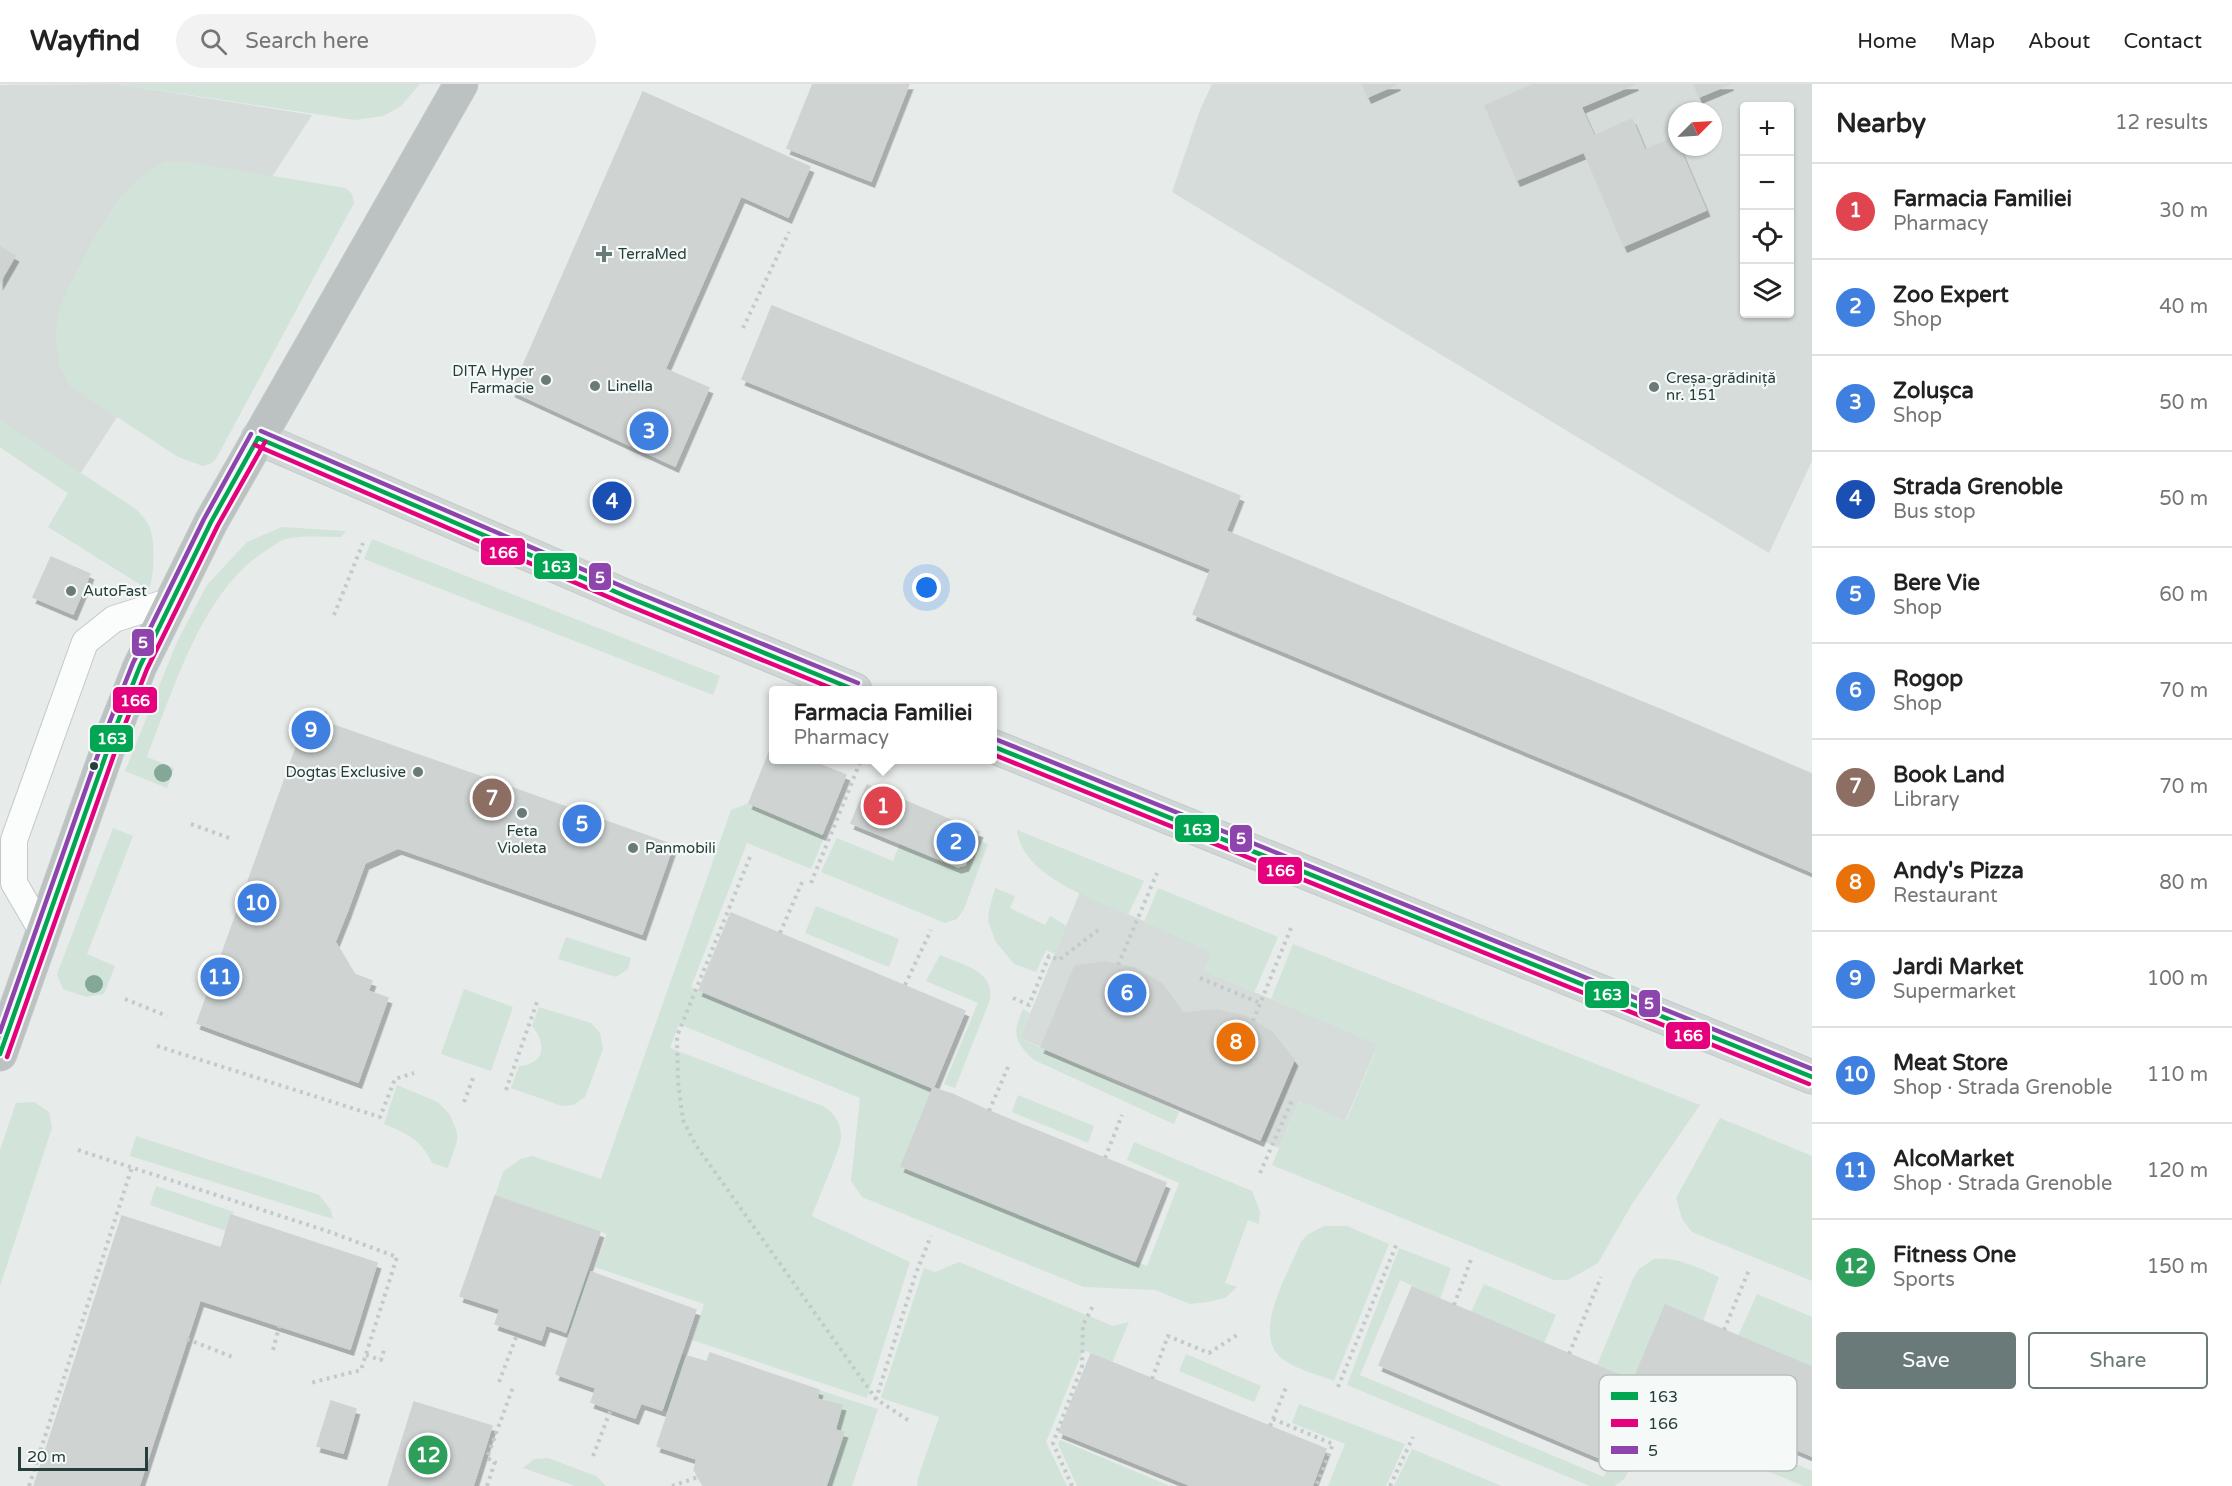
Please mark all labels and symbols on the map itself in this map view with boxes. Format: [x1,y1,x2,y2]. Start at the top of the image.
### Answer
north arrow [1668,102,1722,156]
marker: TerraMed [595,245,613,263]
place label: TerraMed [618,245,687,263]
place label: DITA Hyper Farmacie [452,362,534,397]
place label: Creșa-grădiniță nr. 151 [1666,369,1776,404]
marker: DITA Hyper Farmacie [539,373,553,387]
place label: Linella [607,377,653,395]
marker: Linella [588,379,602,393]
marker: Creșa-grădiniță nr. 151 [1647,380,1661,394]
pin: 3 [630,408,668,454]
pin: 4 [592,478,632,524]
line badge: 166 [480,537,526,566]
text: 166 [488,543,518,563]
line badge: 163 [533,552,578,580]
text: 163 [541,557,571,577]
line badge: 5 [588,562,612,591]
text: 5 [595,568,605,588]
your location [912,573,941,602]
place label: AutoFast [83,582,147,600]
marker: AutoFast [64,584,78,598]
line badge: 5 [131,628,155,657]
text: 5 [138,633,148,653]
line badge: 166 [112,686,158,714]
text: 166 [120,691,150,711]
pin: 9 [292,708,330,752]
line badge: 163 [89,724,134,753]
text: 163 [97,729,127,749]
unlabelled marker [88,760,100,772]
place label: Dogtas Exclusive [286,763,406,781]
marker: Dogtas Exclusive [411,765,425,779]
pin: 7 [472,776,512,820]
pin: 1 [864,784,902,828]
pin: 5 [562,802,602,846]
marker: Feta Violeta [515,806,529,820]
line badge: 163 [1174,814,1220,843]
pin: 2 [936,820,976,864]
text: 163 [1182,820,1212,840]
place label: Feta Violeta [497,822,547,857]
line badge: 5 [1229,824,1253,853]
text: 5 [1236,829,1246,849]
place label: Panmobili [645,839,716,857]
marker: Panmobili [626,841,640,855]
line badge: 166 [1257,856,1303,885]
text: 166 [1265,861,1295,881]
pin: 10 [238,880,276,926]
pin: 11 [200,954,240,1000]
pin: 6 [1108,970,1146,1016]
line badge: 163 [1584,980,1630,1009]
text: 163 [1592,985,1622,1005]
line badge: 5 [1638,989,1661,1018]
text: 5 [1644,994,1654,1014]
pin: 8 [1216,1020,1256,1064]
line badge: 166 [1665,1021,1711,1050]
text: 166 [1673,1026,1703,1046]
legend [1599,1375,1797,1471]
text: 163 [1648,1387,1678,1407]
text: 166 [1648,1414,1678,1434]
pin: 12 [408,1432,448,1478]
text: 5 [1648,1441,1658,1461]
scale bar [18,1444,148,1472]

